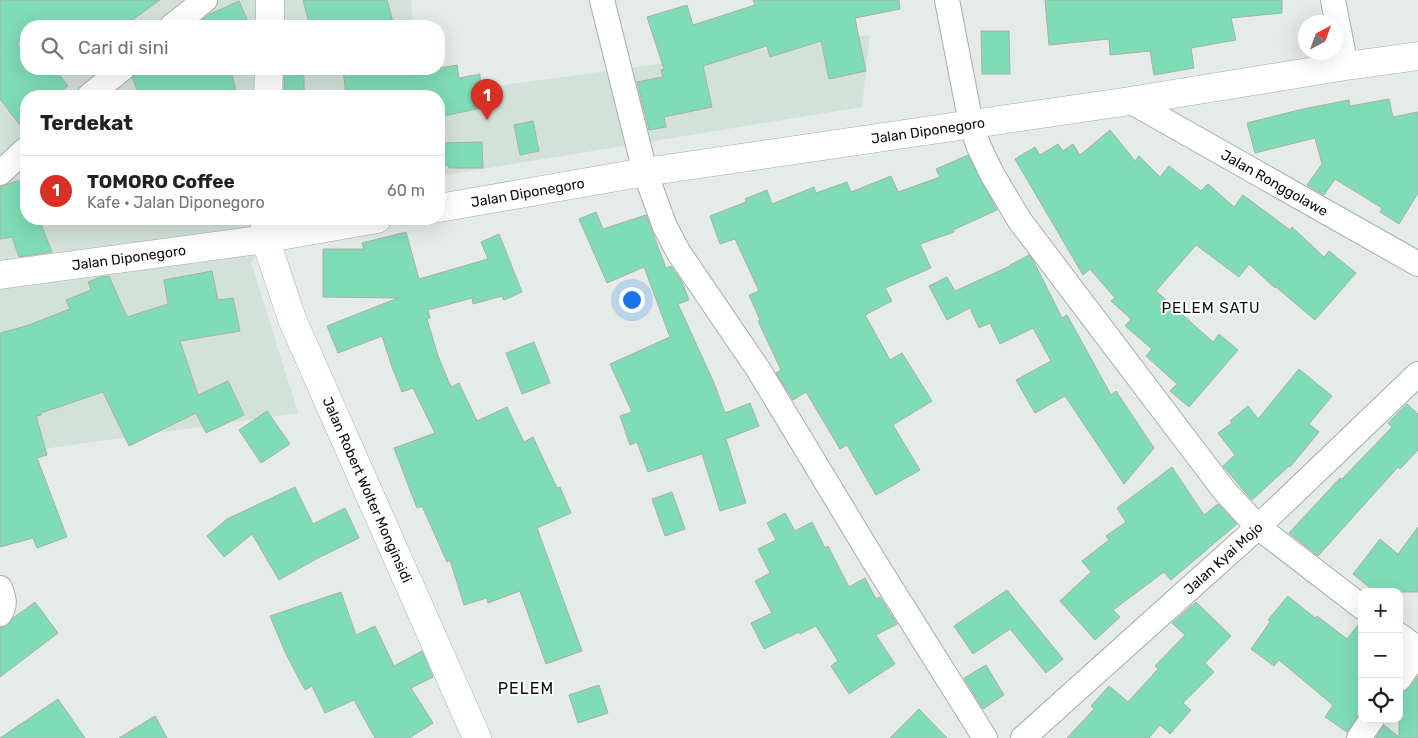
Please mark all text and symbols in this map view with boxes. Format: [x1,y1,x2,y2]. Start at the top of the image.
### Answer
north arrow [1298,15,1343,60]
search box [20,20,445,75]
icon: search [38,34,66,62]
text: Cari di sini [78,36,169,59]
pin: 1 [471,79,503,120]
text: Terdekat [40,110,133,135]
street label: Jalan Diponegoro [870,114,986,148]
street label: Jalan Ronggolawe [1218,146,1331,220]
text: TOMORO Coffee [87,170,235,193]
street label: Jalan Diponegoro [470,175,586,211]
text: 1 [52,181,60,200]
text: 60 m [387,181,425,200]
text: Kafe · Jalan Diponegoro [87,193,265,212]
street label: Jalan Diponegoro [71,242,187,274]
your location [619,287,645,313]
district label: PELEM SATU [1161,299,1261,317]
street label: Jalan Robert Wolter Monginsidi [318,394,415,585]
street label: Jalan Kyai Mojo [1181,519,1266,598]
map controls [1358,588,1403,723]
button: + [1358,588,1403,633]
button: − [1358,633,1403,678]
button: locate [1358,678,1403,723]
district label: PELEM [498,679,554,698]

